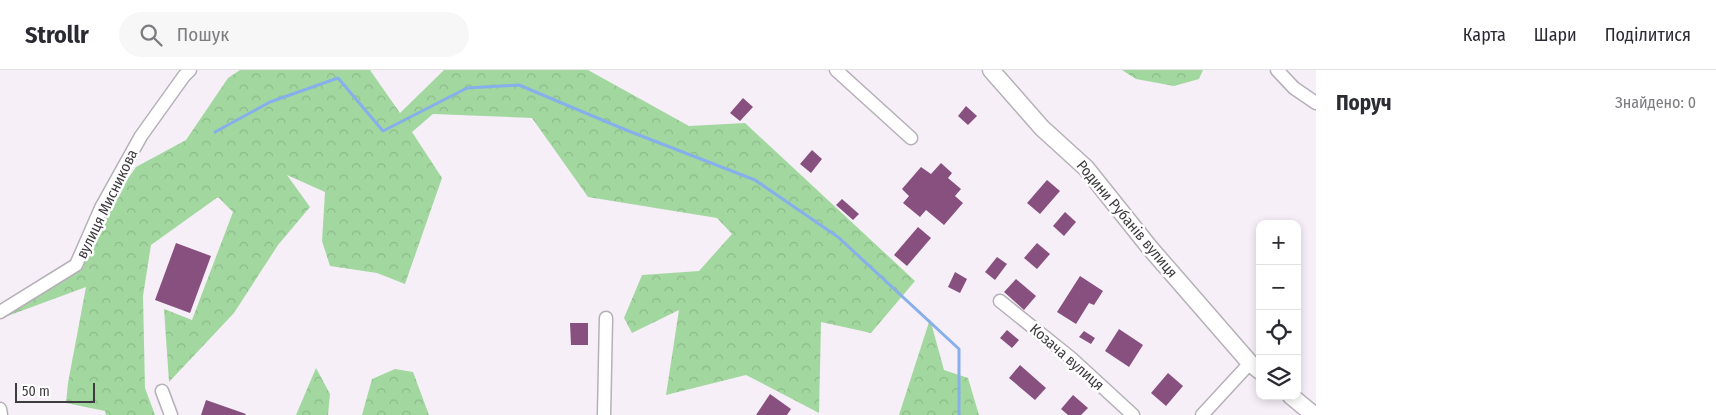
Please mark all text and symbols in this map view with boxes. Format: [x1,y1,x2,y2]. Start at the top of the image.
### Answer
search box [119,12,469,57]
text: Strollr [25,21,89,49]
icon: search [137,21,165,49]
text: Пошук [177,23,229,46]
text: Карта [1463,24,1506,46]
text: Шари [1534,24,1577,46]
text: Поділитися [1605,24,1691,46]
text: Поруч [1336,90,1392,116]
text: Знайдено: 0 [1615,93,1696,112]
street label: вулиця Мисникова [73,146,141,262]
street label: Родини Рубанів вулиця [1073,157,1181,281]
map controls [1256,220,1301,400]
button: + [1256,220,1301,265]
button: − [1256,265,1301,310]
button: locate [1256,310,1301,355]
street label: Козача вулиця [1026,320,1108,394]
button: layers [1256,355,1301,400]
scale bar [15,380,95,403]
text: 50 m [22,383,50,400]

